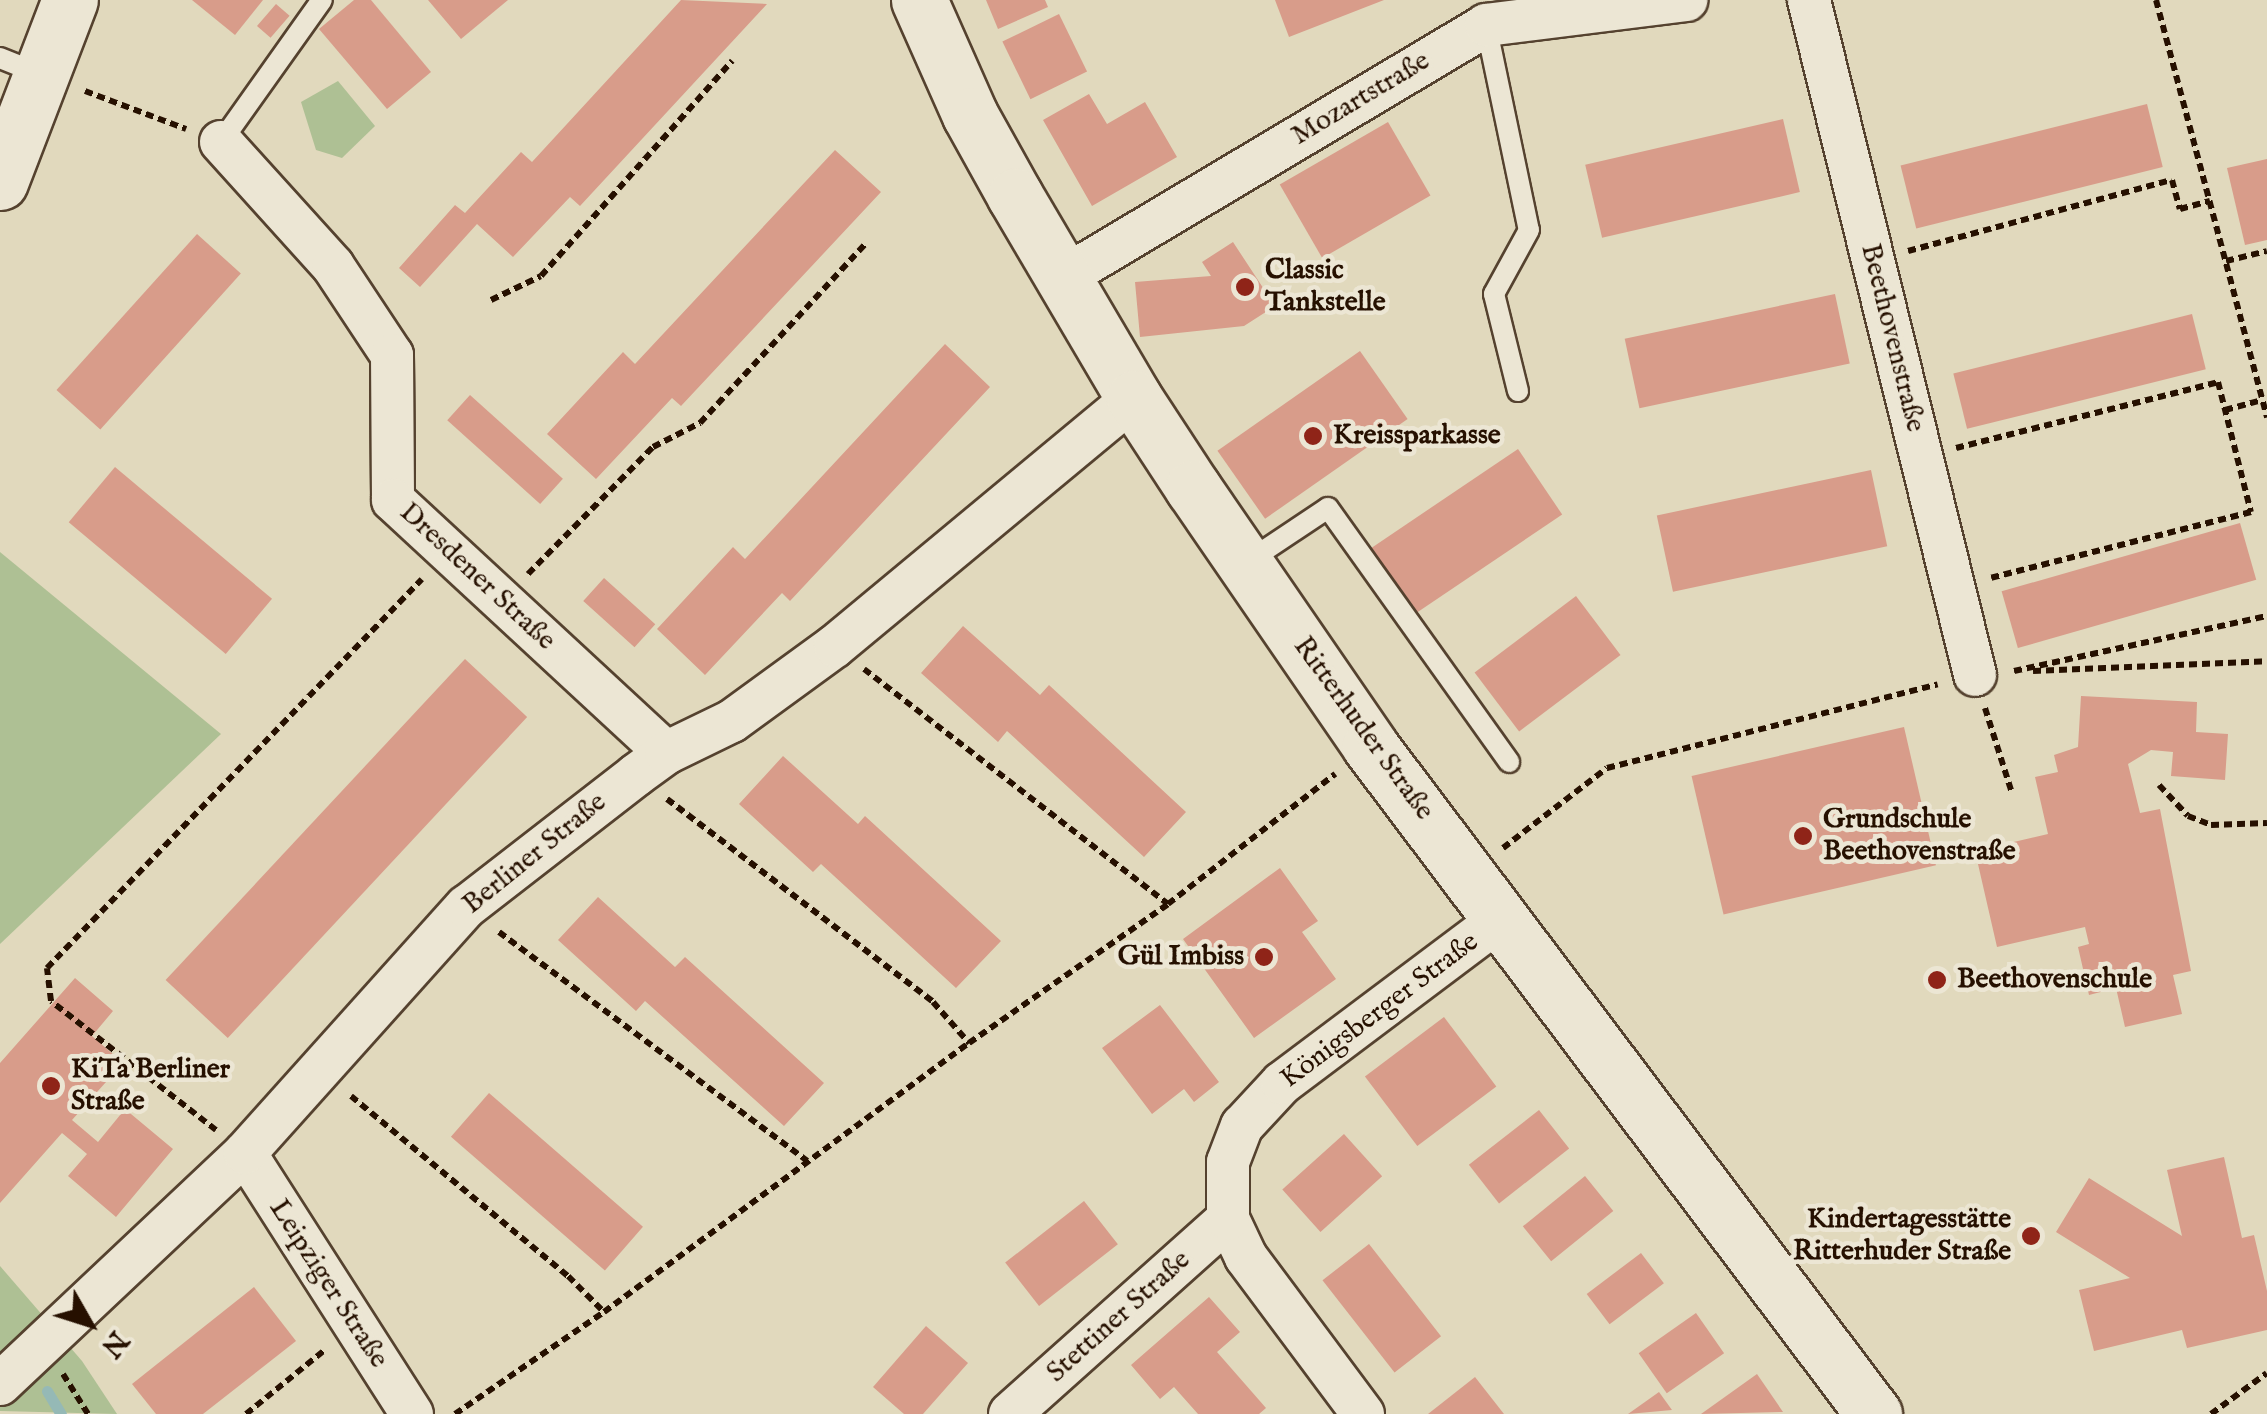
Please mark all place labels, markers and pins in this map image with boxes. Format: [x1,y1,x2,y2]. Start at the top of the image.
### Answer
place label: Classic Tankstelle [1265,254,1386,320]
marker: Classic Tankstelle [1234,276,1256,298]
place label: Kreissparkasse [1333,419,1501,453]
marker: Kreissparkasse [1302,425,1324,447]
place label: Grundschule Beethovenstraße [1823,803,2016,869]
marker: Grundschule Beethovenstraße [1792,825,1814,847]
place label: Gül Imbiss [1118,940,1244,974]
marker: Gül Imbiss [1253,946,1275,968]
place label: Beethovenschule [1957,963,2152,997]
marker: Beethovenschule [1926,969,1948,991]
place label: KiTa Berliner Straße [71,1053,230,1119]
marker: KiTa Berliner Straße [40,1075,62,1097]
place label: Kindertagesstätte Ritterhuder Straße [1793,1203,2011,1269]
marker: Kindertagesstätte Ritterhuder Straße [2020,1225,2042,1247]

